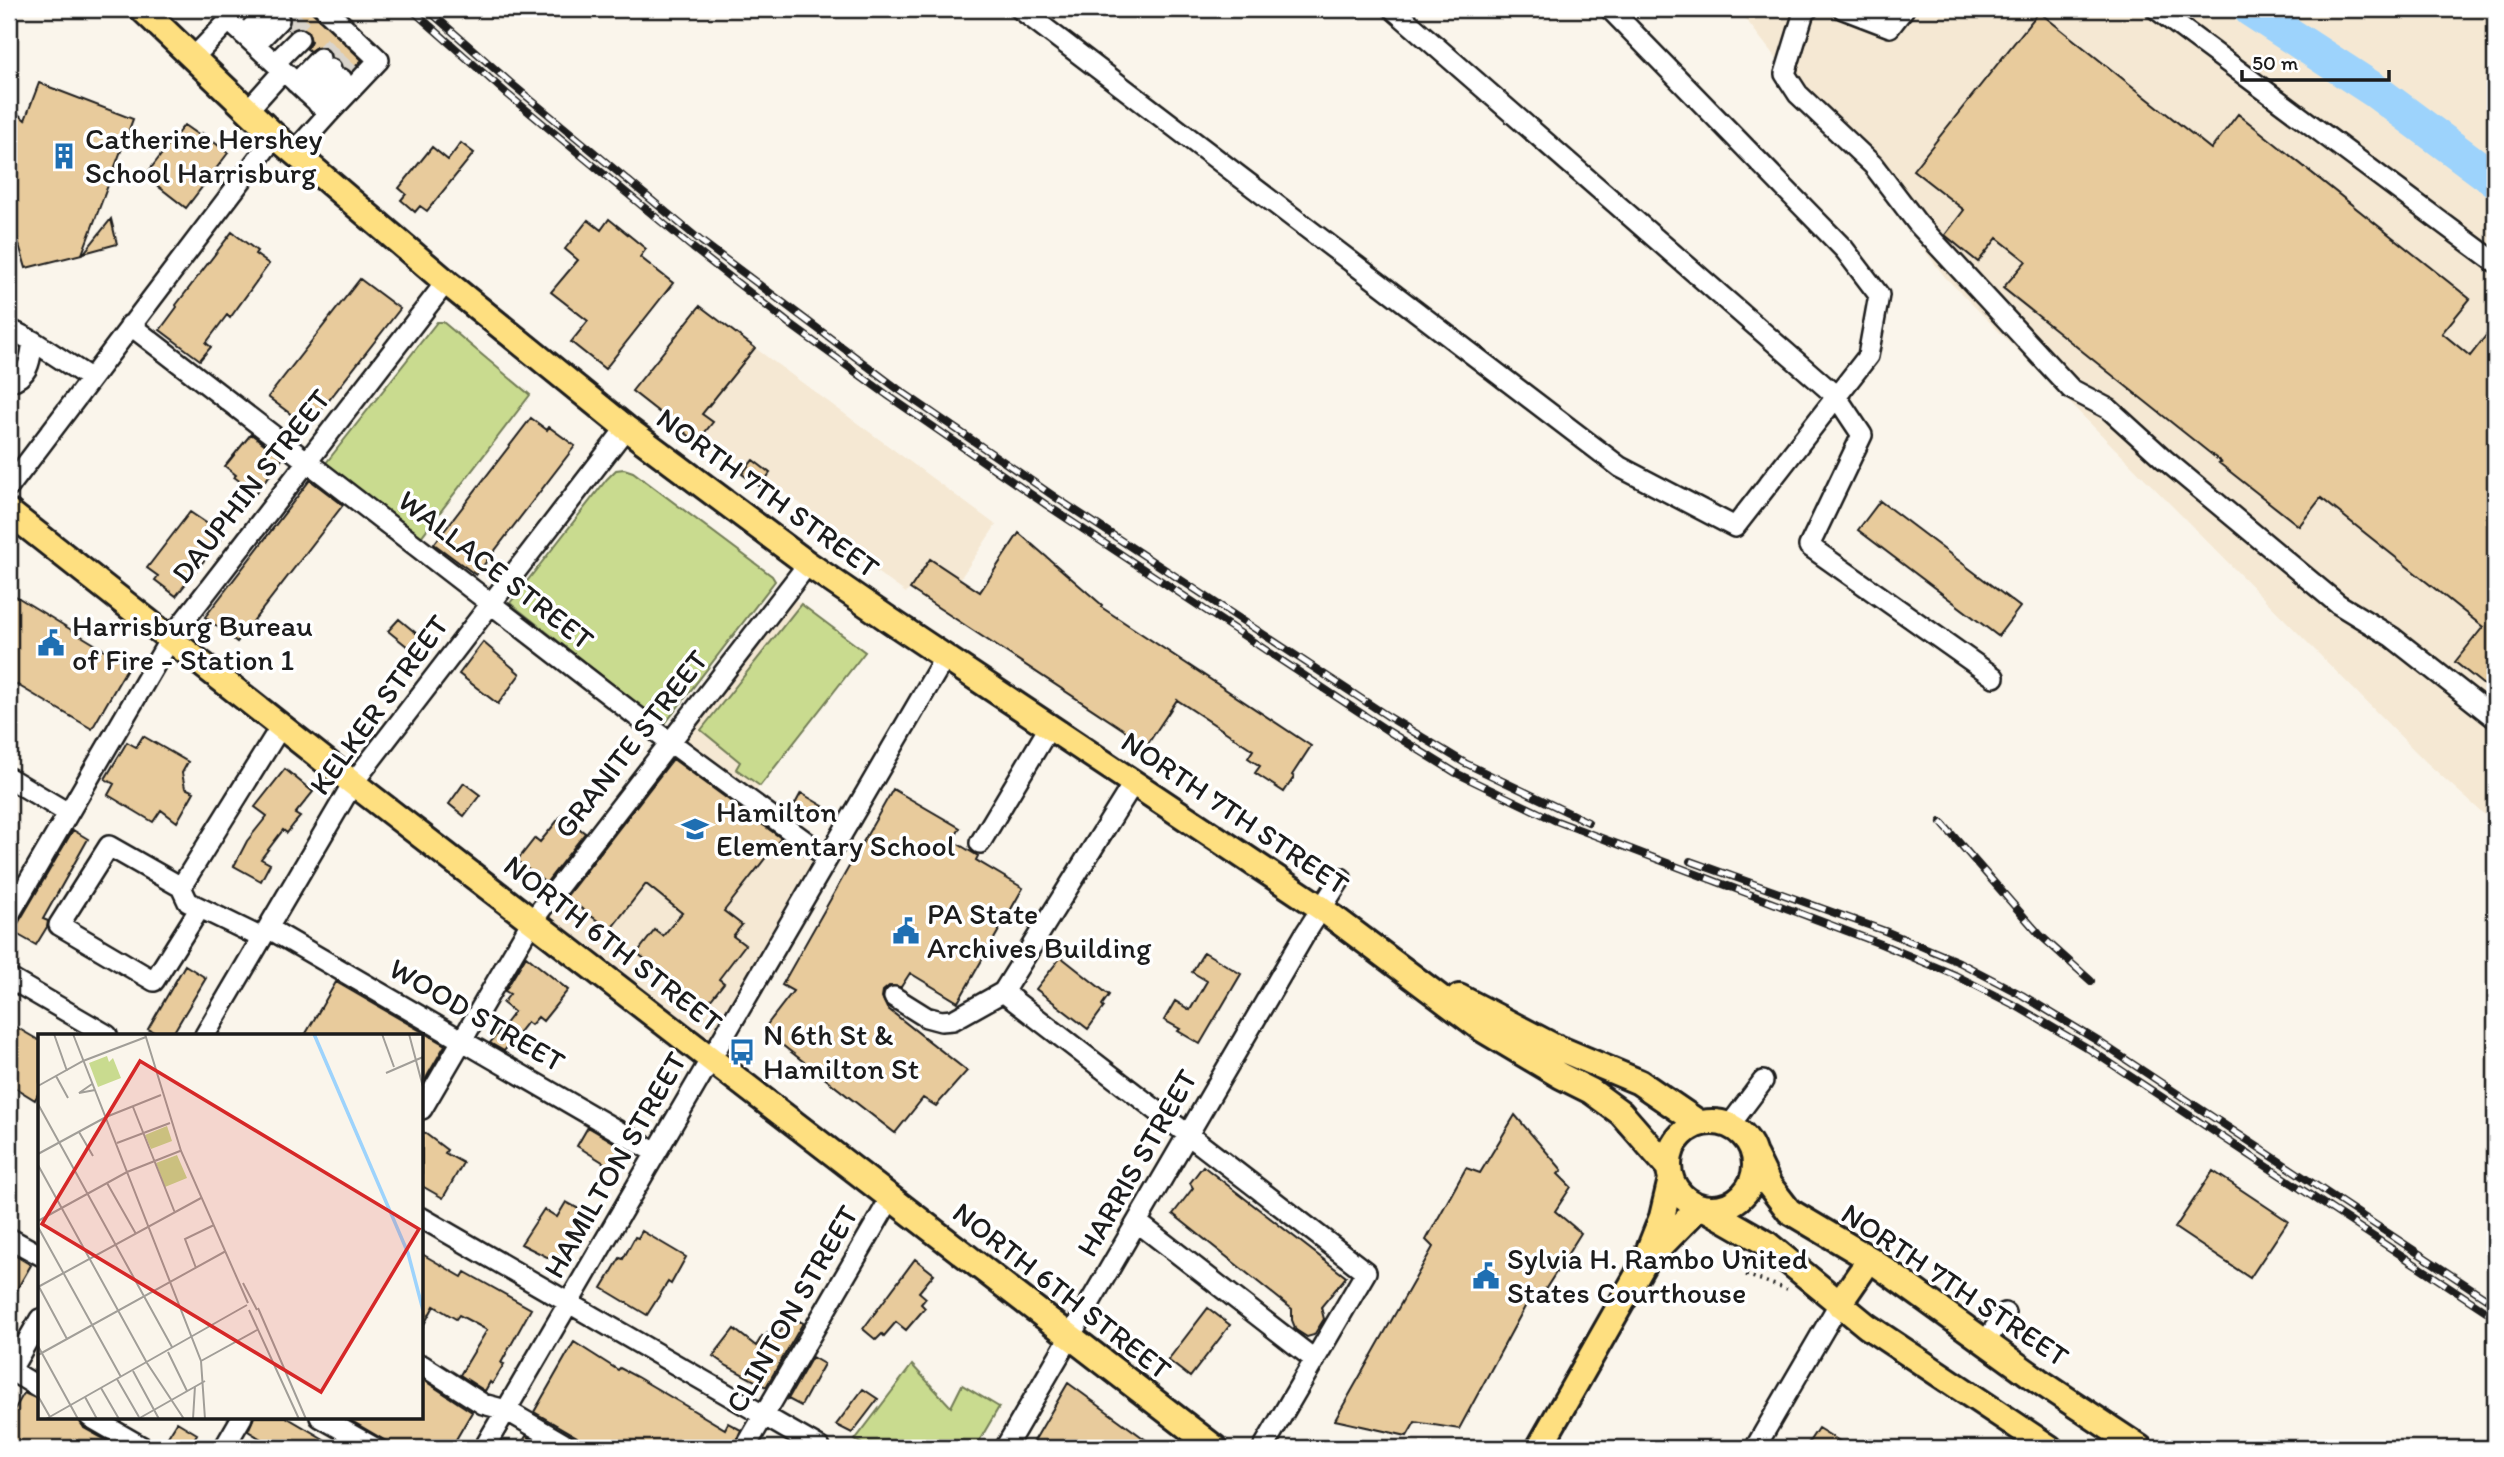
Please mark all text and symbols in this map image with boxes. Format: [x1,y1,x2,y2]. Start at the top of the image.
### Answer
scale bar [2242,38,2388,82]
text: 50 m [2252,50,2299,75]
place label: Catherine Hershey School Harrisburg [85,120,323,191]
building icon: Catherine Hershey School Harrisburg [49,141,79,171]
street label: DAUPHIN STREET [163,381,338,590]
street label: NORTH 7TH STREET [650,399,887,586]
street label: WALLACE STREET [391,482,602,658]
place label: Harrisburg Bureau of Fire - Station 1 [72,607,313,678]
street label: KELKER STREET [301,607,456,802]
public building icon: Harrisburg Bureau of Fire - Station 1 [36,628,66,658]
street label: GRANITE STREET [546,642,716,845]
street label: NORTH 7TH STREET [1114,723,1356,903]
place label: Hamilton Elementary School [716,793,956,864]
school or university icon: Hamilton Elementary School [680,814,710,844]
street label: NORTH 6TH STREET [497,847,730,1041]
place label: PA State Archives Building [927,895,1152,966]
public building icon: PA State Archives Building [891,916,921,946]
street label: WOOD STREET [383,949,572,1080]
place label: N 6th St & Hamilton St [763,1016,919,1087]
inset map [38,1034,424,1418]
bus stop icon: N 6th St & Hamilton St [727,1037,757,1067]
street label: HAMILTON STREET [535,1045,694,1284]
street label: HARRIS STREET [1068,1062,1205,1263]
street label: NORTH 6TH STREET [946,1194,1179,1388]
street label: NORTH 7TH STREET [1834,1195,2076,1375]
street label: CLINTON STREET [717,1198,866,1419]
place label: Sylvia H. Rambo United States Courthouse [1507,1240,1808,1311]
public building icon: Sylvia H. Rambo United States Courthouse [1471,1261,1501,1291]

